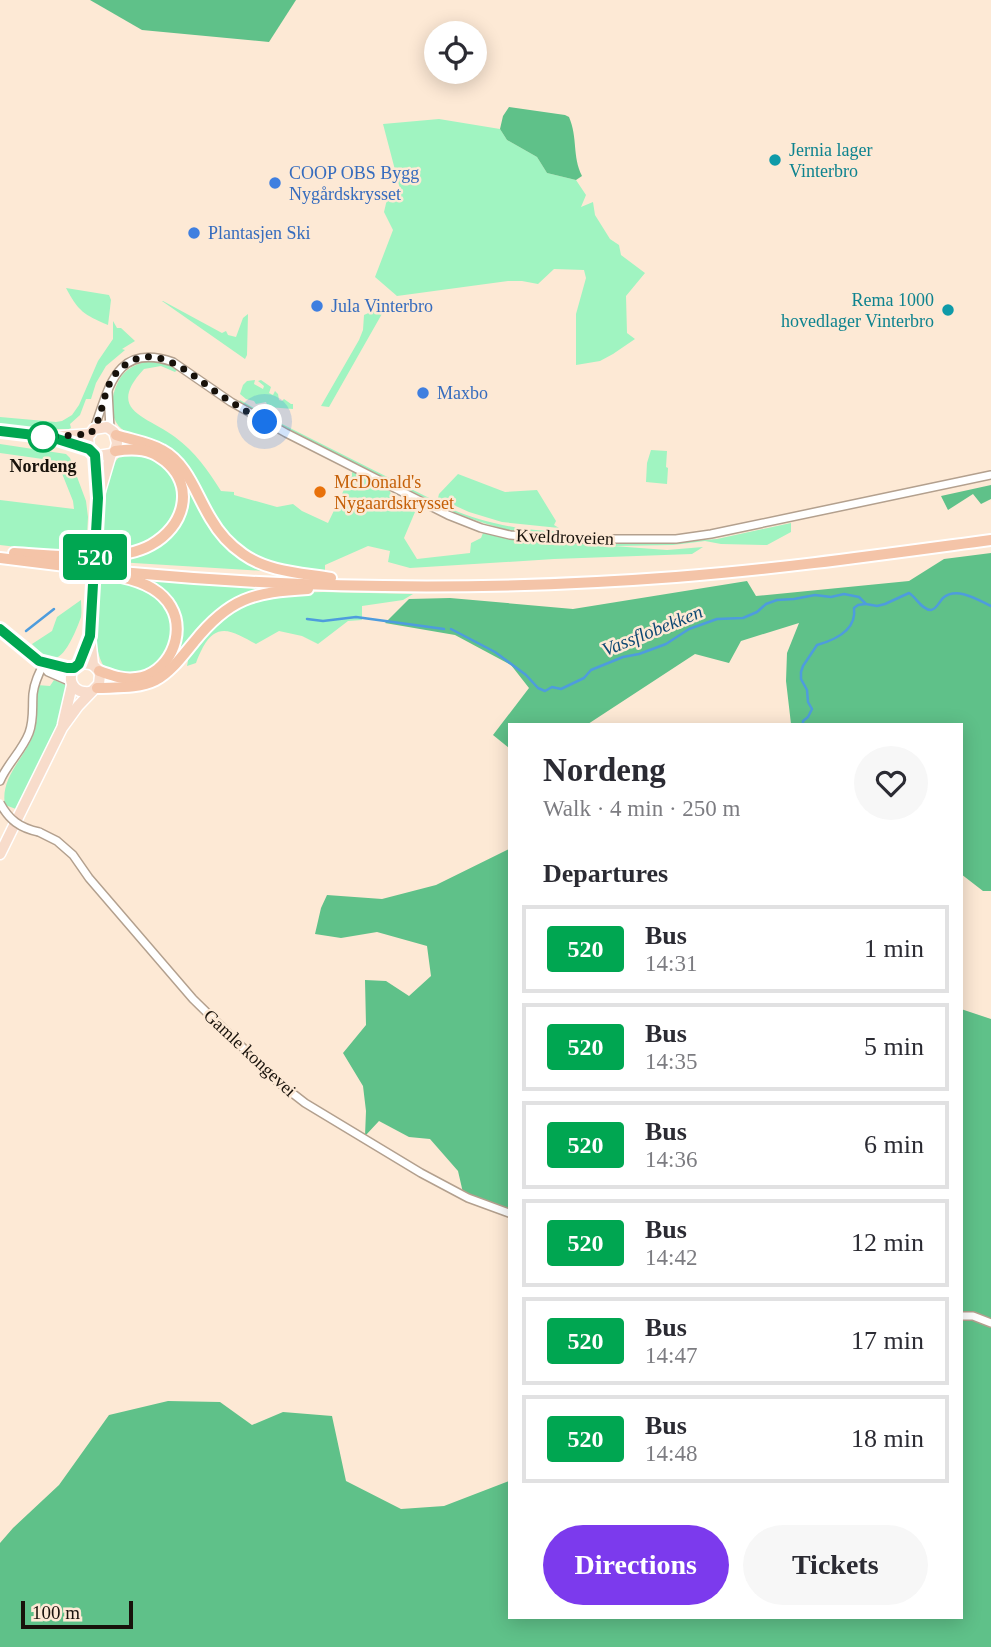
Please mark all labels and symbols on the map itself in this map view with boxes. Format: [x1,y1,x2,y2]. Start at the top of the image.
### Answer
place label: Jernia lager Vinterbro [789,140,872,181]
marker: Jernia lager Vinterbro [767,152,783,168]
place label: COOP OBS Bygg Nygårdskrysset [289,163,419,204]
marker: COOP OBS Bygg Nygårdskrysset [267,175,283,191]
place label: Plantasjen Ski [208,223,311,243]
marker: Plantasjen Ski [186,225,202,241]
place label: Rema 1000 hovedlager Vinterbro [781,290,934,331]
place label: Jula Vinterbro [331,296,433,316]
marker: Jula Vinterbro [309,298,325,314]
marker: Rema 1000 hovedlager Vinterbro [940,302,956,318]
place label: Maxbo [437,383,488,403]
marker: Maxbo [415,385,431,401]
your location [247,404,282,439]
marker: Nordeng [28,422,58,452]
place label: Nordeng [10,456,77,476]
place label: McDonald's Nygaardskrysset [334,472,454,513]
marker: McDonald's Nygaardskrysset [312,484,328,500]
street label: Kveldroveien [516,525,614,549]
line badge: 520 [55,534,135,580]
water label: Vassflobekken [599,601,706,660]
street label: Gamle kongevei [200,1005,300,1101]
scale bar [21,1598,133,1630]

